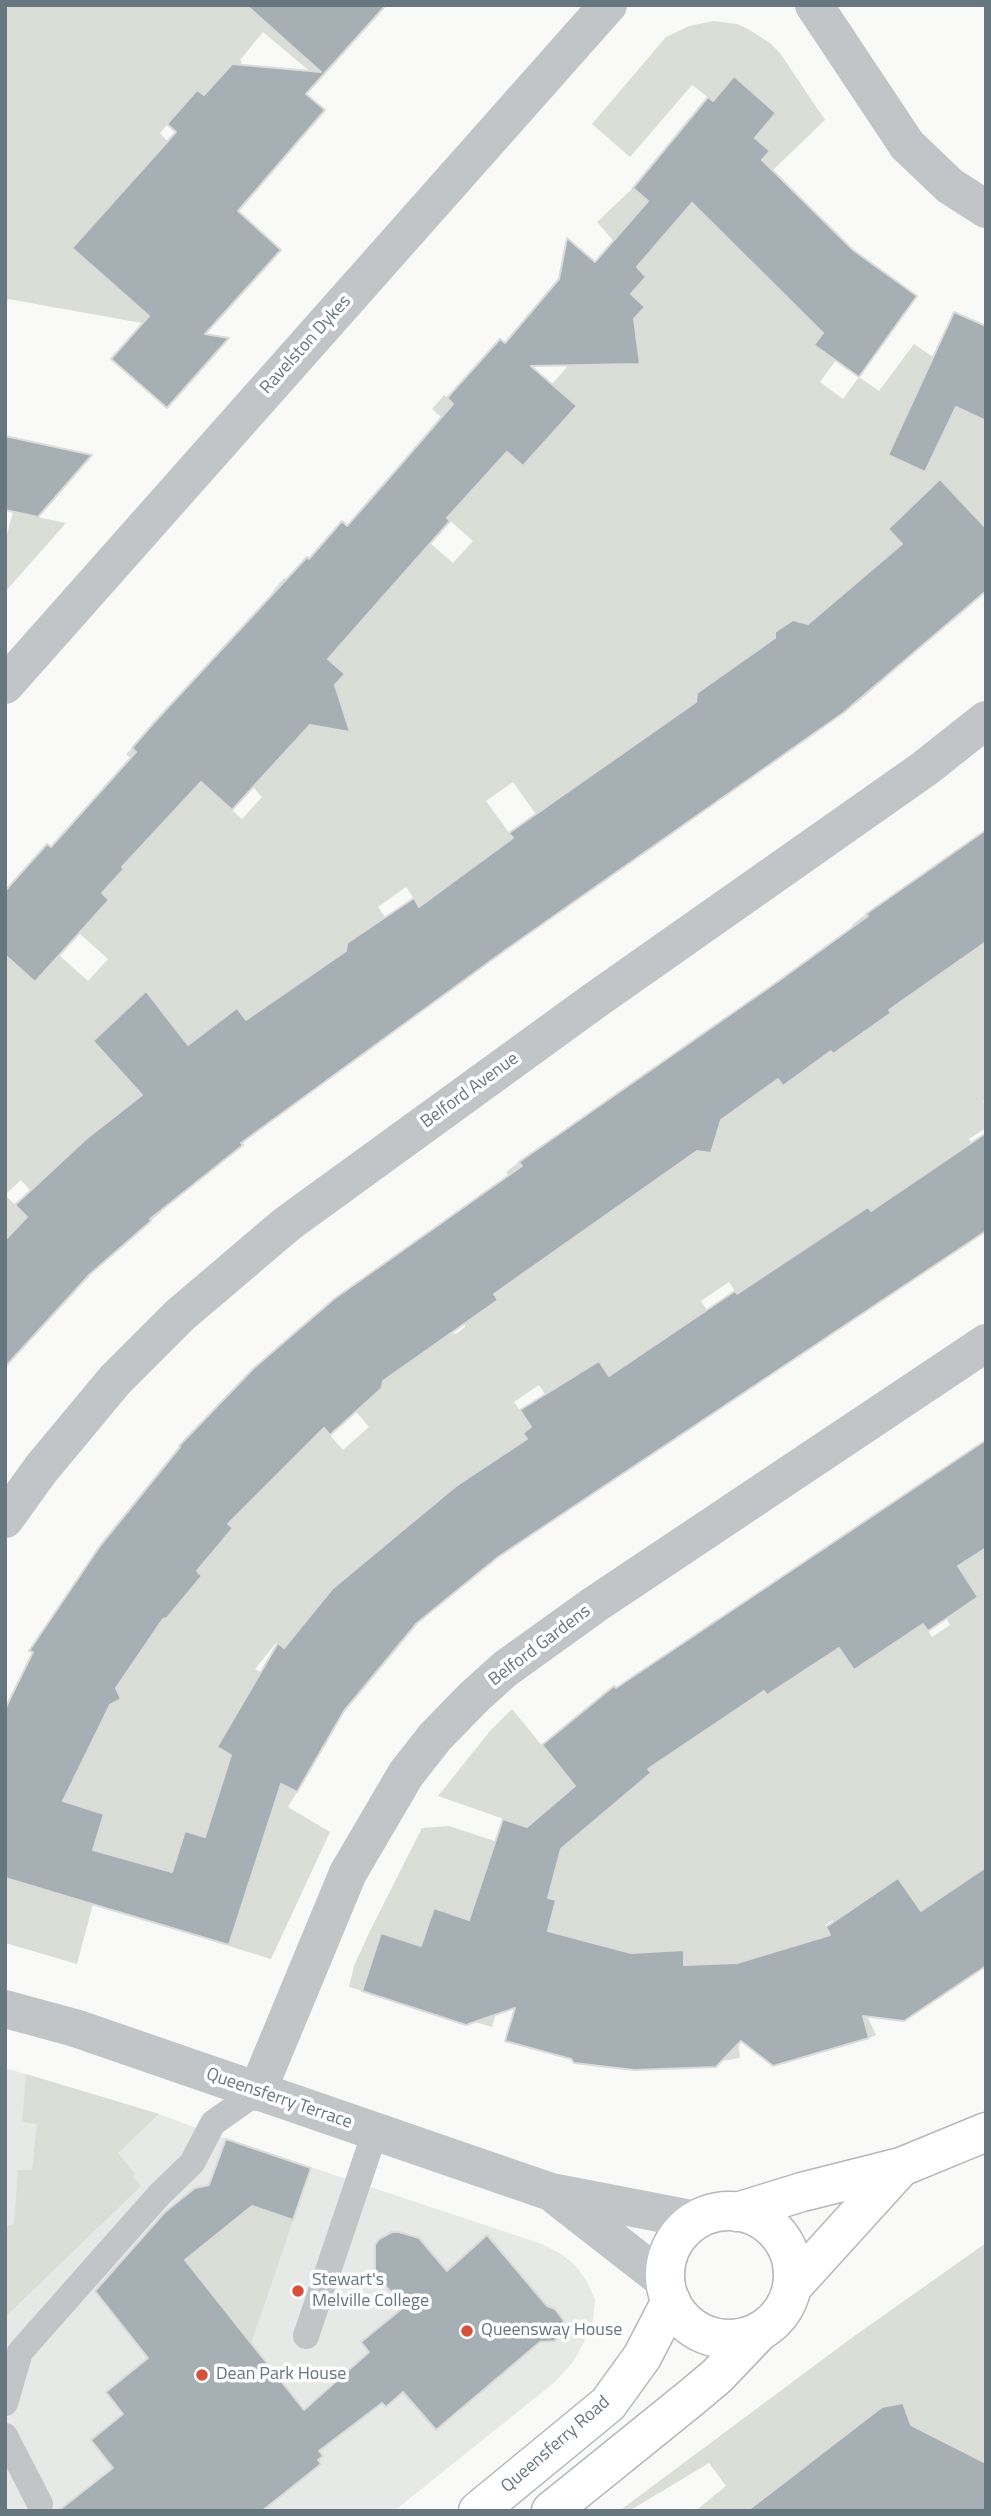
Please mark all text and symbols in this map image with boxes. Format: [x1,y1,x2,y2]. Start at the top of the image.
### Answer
street label: Ravelston Dykes [256,291,356,399]
street label: Belford Avenue [417,1048,523,1134]
street label: Belford Gardens [485,1601,595,1691]
street label: Queensferry Terrace [203,2064,355,2134]
place label: Stewart's Melville College [312,2270,429,2312]
marker: Stewart's Melville College [290,2283,306,2299]
place label: Queensway House [481,2320,622,2342]
marker: Queensway House [459,2323,475,2339]
place label: Dean Park House [216,2364,346,2386]
marker: Dean Park House [194,2367,210,2383]
street label: Queensferry Road [497,2392,615,2498]

